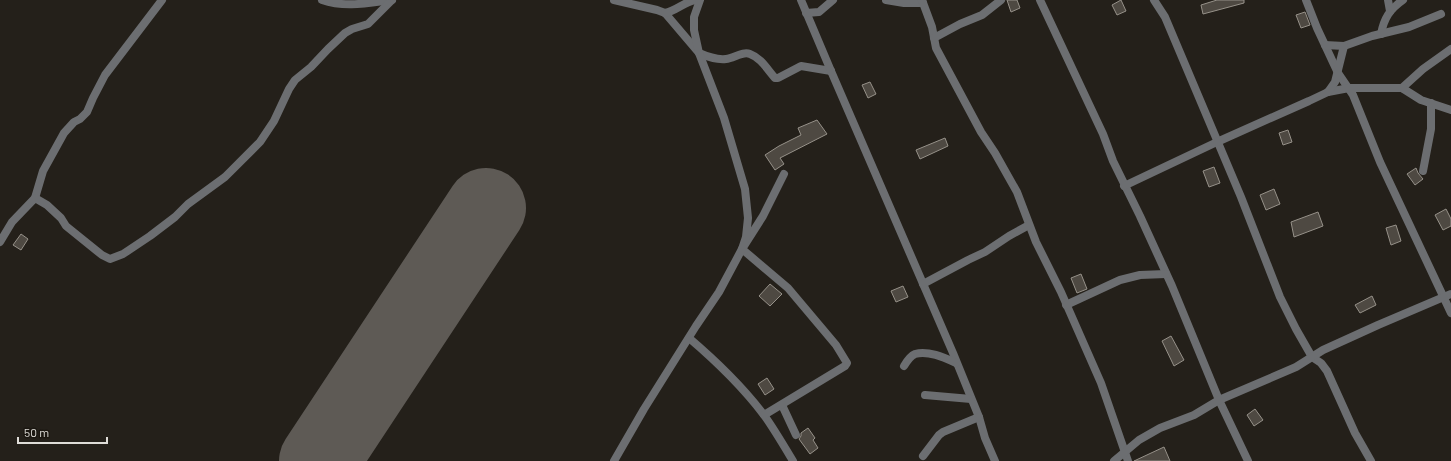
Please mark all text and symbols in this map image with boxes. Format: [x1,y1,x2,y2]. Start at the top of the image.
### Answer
scale bar [18,419,107,445]
text: 50 m [24,425,49,439]

